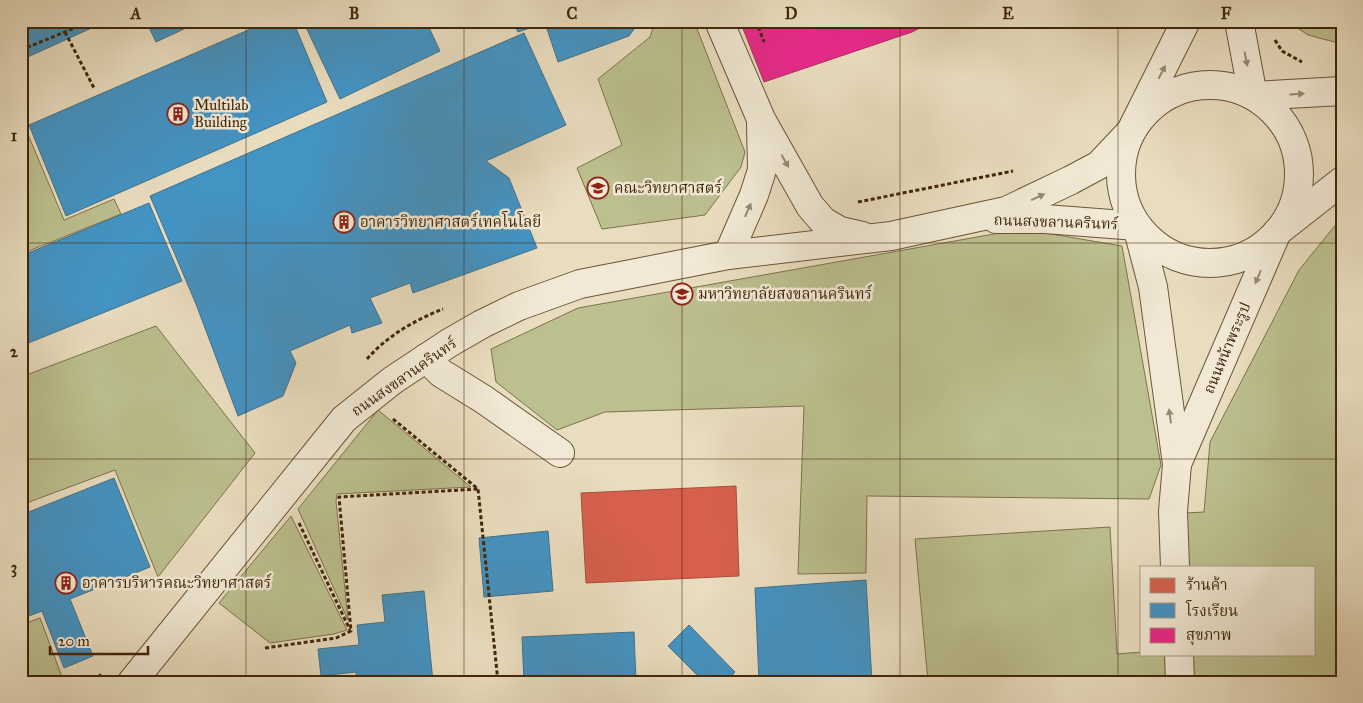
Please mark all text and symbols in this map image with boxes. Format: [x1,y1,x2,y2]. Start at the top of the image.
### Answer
text: A [130,4,142,23]
text: B [349,4,359,23]
text: C [567,4,578,23]
text: D [785,4,798,23]
text: E [1002,4,1014,23]
text: F [1221,4,1232,23]
one-way arrow [1243,51,1251,67]
one-way arrow [1158,65,1166,79]
one-way arrow [1290,89,1306,97]
place label: Multilab Building [194,96,248,131]
building icon: Multilab Building [166,102,190,126]
text: 1 [11,126,18,145]
one-way arrow [781,154,789,169]
school or university icon: คณะวิทยาศาสตร์ [586,176,610,200]
place label: คณะวิทยาศาสตร์ [614,178,723,197]
one-way arrow [1031,192,1045,200]
one-way arrow [744,203,752,217]
building icon: อาคารวิทยาศาสตร์เทคโนโลยี [332,210,356,234]
street label: ถนนสงขลานครินทร์ [993,210,1119,233]
place label: อาคารวิทยาศาสตร์เทคโนโลยี [360,211,541,231]
one-way arrow [1254,270,1262,284]
school or university icon: มหาวิทยาลัยสงขลานครินทร์ [670,282,694,306]
place label: มหาวิทยาลัยสงขลานครินทร์ [698,284,873,303]
street label: ถนนหน้าพระรูป [1200,300,1255,397]
street label: ถนนสงขลานครินทร์ [347,333,461,420]
text: 2 [10,342,19,361]
one-way arrow [1166,408,1174,424]
text: 3 [11,558,17,578]
legend [1140,566,1316,656]
building icon: อาคารบริหารคณะวิทยาศาสตร์ [54,571,78,595]
place label: อาคารบริหารคณะวิทยาศาสตร์ [82,573,272,592]
text: ร้านค้า [1186,576,1228,594]
text: โรงเรียน [1185,600,1238,620]
scale bar [50,623,148,655]
text: สุขภาพ [1186,626,1232,646]
text: 20 m [58,632,90,650]

